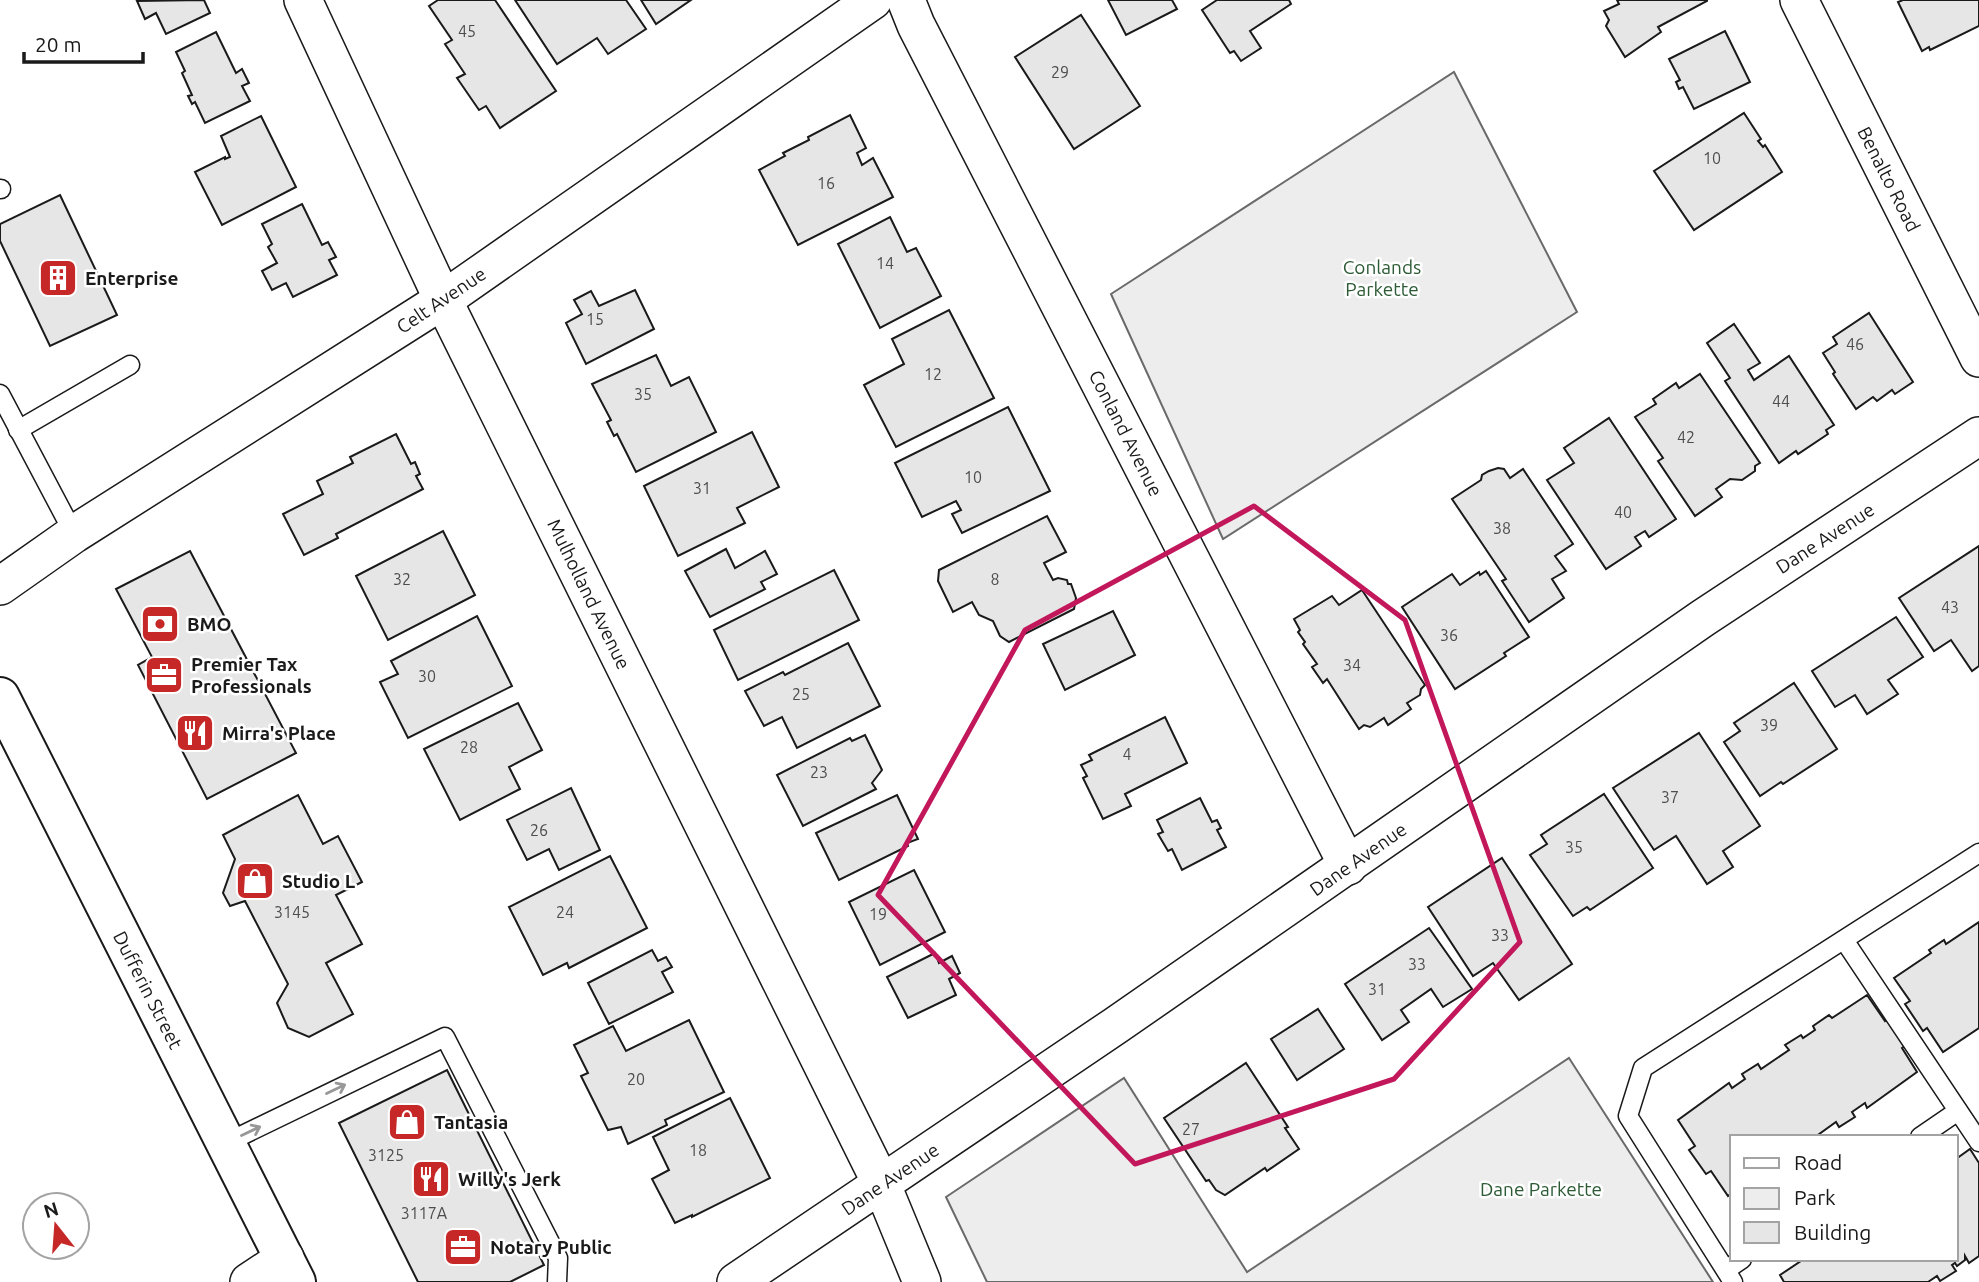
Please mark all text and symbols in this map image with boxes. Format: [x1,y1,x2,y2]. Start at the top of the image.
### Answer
scale bar [24,21,144,65]
house number: 45 [458,22,476,40]
text: 20 m [35,32,82,56]
house number: 29 [1051,63,1069,81]
street label: Benalto Road [1853,123,1925,235]
house number: 10 [1703,149,1721,167]
house number: 16 [817,174,835,192]
house number: 14 [876,254,894,272]
park label: Conlands Parkette [1343,256,1421,300]
building icon: Enterprise [37,257,79,299]
street label: Celt Avenue [392,262,490,338]
place label: Enterprise [85,267,179,289]
house number: 15 [586,310,604,328]
house number: 46 [1846,335,1864,353]
house number: 12 [924,365,942,383]
street label: Conland Avenue [1085,366,1167,500]
house number: 35 [634,385,652,403]
house number: 44 [1772,392,1790,410]
house number: 42 [1677,428,1695,446]
house number: 10 [964,468,982,486]
house number: 31 [693,479,711,497]
street label: Dane Avenue [1772,498,1878,578]
house number: 40 [1614,503,1632,521]
street label: Mulholland Avenue [543,515,635,673]
house number: 38 [1493,519,1511,537]
house number: 32 [393,570,411,588]
house number: 8 [990,570,1000,588]
house number: 43 [1941,598,1959,616]
bank icon: BMO [139,603,181,645]
place label: BMO [187,613,231,635]
house number: 36 [1440,626,1458,644]
place label: Premier Tax Professionals [191,653,312,697]
office icon: Premier Tax Professionals [143,654,185,696]
house number: 34 [1343,656,1361,674]
house number: 30 [418,667,436,685]
house number: 25 [792,685,810,703]
restaurant icon: Mirra's Place [174,712,216,754]
house number: 39 [1760,716,1778,734]
place label: Mirra's Place [222,722,336,744]
house number: 28 [460,738,478,756]
house number: 4 [1122,745,1132,763]
house number: 23 [810,763,828,781]
house number: 37 [1661,788,1679,806]
street label: Dane Avenue [1305,818,1411,900]
house number: 26 [530,821,548,839]
house number: 35 [1565,838,1583,856]
shop icon: Studio L [234,860,276,902]
place label: Studio L [282,870,356,892]
house number: 3145 [274,903,310,921]
house number: 24 [556,903,574,921]
house number: 19 [869,905,887,923]
house number: 33 [1491,926,1509,944]
street label: Dufferin Street [109,927,187,1053]
house number: 33 [1408,955,1426,973]
house number: 31 [1368,980,1386,998]
house number: 20 [627,1070,645,1088]
one-way arrow [325,1082,346,1096]
shop icon: Tantasia [386,1101,428,1143]
place label: Tantasia [434,1111,508,1133]
house number: 27 [1182,1120,1200,1138]
one-way arrow [240,1124,261,1137]
legend [1730,1135,1958,1261]
street label: Dane Avenue [837,1138,943,1220]
house number: 18 [689,1141,707,1159]
house number: 3125 [368,1146,404,1164]
text: Road [1794,1150,1842,1174]
restaurant icon: Willy's Jerk [410,1158,452,1200]
place label: Willy's Jerk [458,1168,561,1190]
park label: Dane Parkette [1480,1178,1602,1200]
text: Park [1794,1185,1836,1209]
north arrow [21,1191,91,1261]
text: N [41,1197,61,1222]
house number: 3117A [401,1204,448,1222]
text: Building [1794,1220,1871,1244]
office icon: Notary Public [442,1226,484,1268]
place label: Notary Public [490,1236,612,1258]

